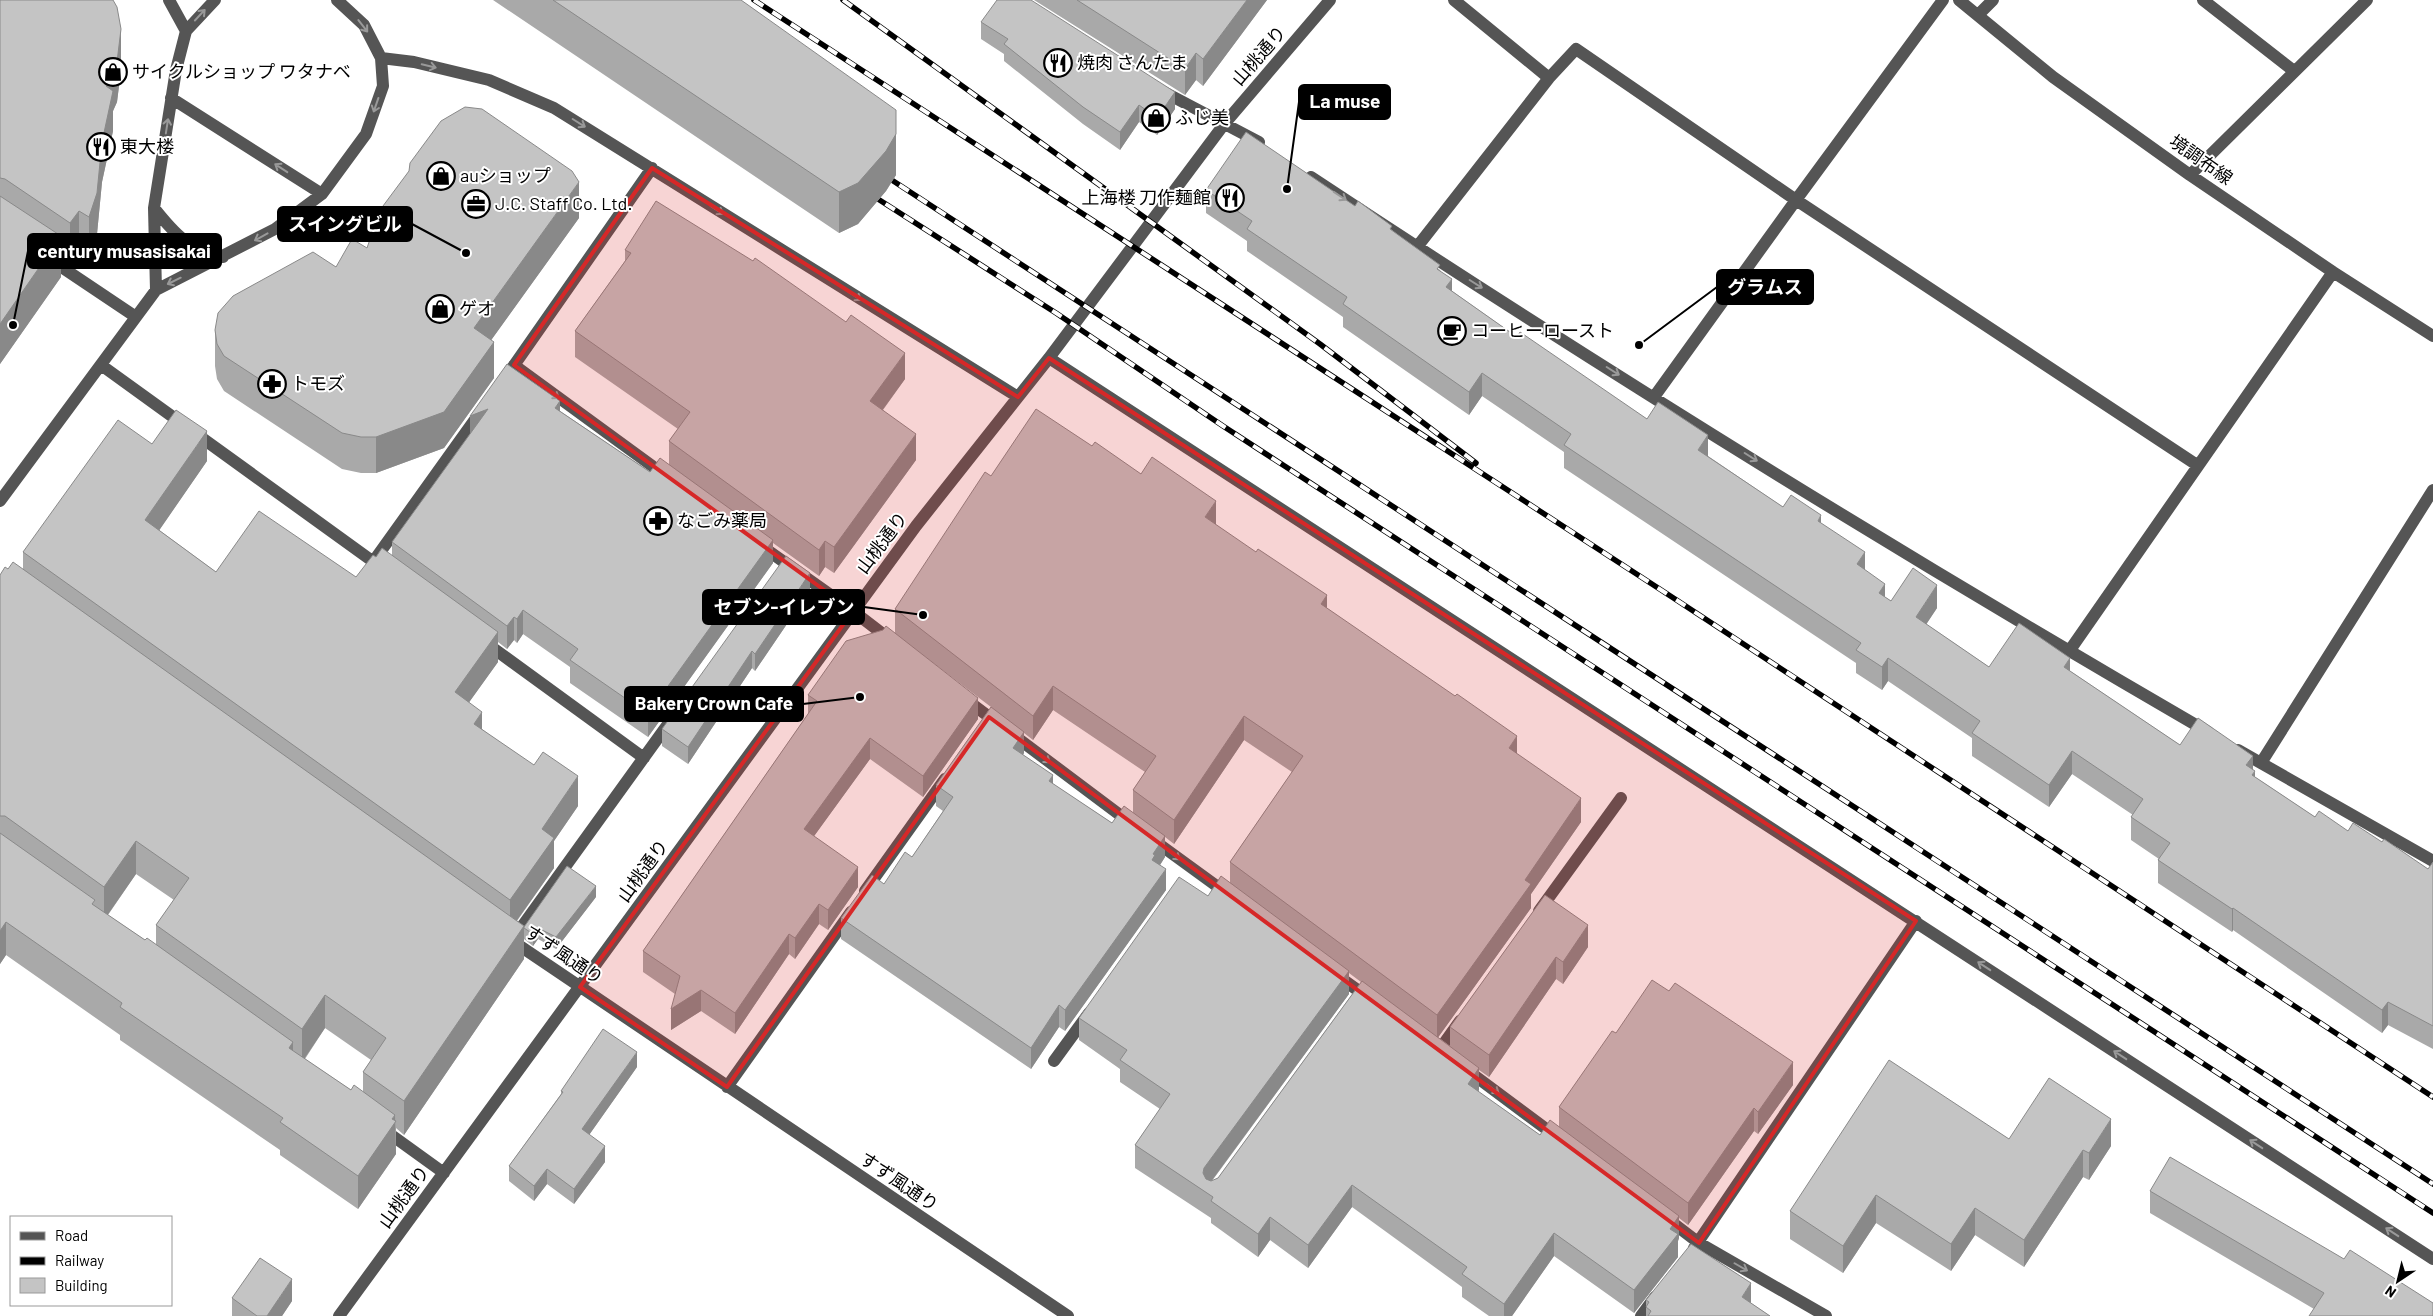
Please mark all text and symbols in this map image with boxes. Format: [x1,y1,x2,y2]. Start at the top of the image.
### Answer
one-way arrow [194,9,206,22]
one-way arrow [357,19,368,32]
street label: 山桃通り [1226,21,1290,90]
restaurant icon: 焼肉 さんたま [1043,48,1073,78]
place label: 焼肉 さんたま [1077,51,1188,73]
shop icon: サイクルショップ ワタナベ [98,57,128,87]
place label: サイクルショップ ワタナベ [132,60,351,82]
one-way arrow [420,62,436,71]
callout: La muse [1299,85,1390,119]
text: La muse [1310,89,1380,112]
one-way arrow [371,97,380,112]
shop icon: ふじ美 [1141,103,1171,133]
place label: ふじ美 [1175,106,1229,128]
one-way arrow [162,118,172,134]
one-way arrow [572,119,586,129]
street label: 境調布線 [2166,130,2237,189]
restaurant icon: 東大楼 [86,132,116,162]
place label: 東大楼 [120,135,174,157]
shop icon: auショップ [426,161,456,191]
one-way arrow [274,162,288,172]
place label: auショップ [460,164,551,186]
restaurant icon: 上海楼 刀作麺館 [1215,183,1245,213]
place label: 上海楼 刀作麺館 [1081,186,1211,208]
office icon: J.C. Staff Co. Ltd. [461,189,491,219]
one-way arrow [1333,191,1347,201]
place label: J.C. Staff Co. Ltd. [495,192,632,214]
one-way arrow [710,205,724,215]
callout: スイングビル [278,207,412,241]
text: スイングビル [288,212,402,235]
one-way arrow [253,232,268,242]
callout: century musasisakai [28,234,221,268]
text: century musasisakai [37,239,211,262]
callout: グラムス [1717,270,1813,304]
text: グラムス [1727,275,1803,298]
one-way arrow [167,277,182,286]
one-way arrow [1469,279,1483,290]
one-way arrow [847,291,861,301]
shop icon: ゲオ [425,294,455,324]
place label: ゲオ [459,297,495,319]
cafe icon: コーヒーロースト [1437,316,1467,346]
place label: コーヒーロースト [1471,319,1614,341]
one-way arrow [1606,367,1620,377]
pharmacy icon: トモズ [257,369,287,399]
place label: トモズ [291,372,345,394]
one-way arrow [546,389,560,399]
one-way arrow [1744,453,1758,463]
pharmacy icon: なごみ薬局 [643,506,673,536]
street label: 山桃通り [851,507,912,578]
place label: なごみ薬局 [677,509,767,531]
callout: セブン-イレブン [703,590,864,624]
text: セブン-イレブン [714,595,854,618]
callout: Bakery Crown Cafe [625,687,803,721]
text: Bakery Crown Cafe [635,691,793,714]
one-way arrow [1037,753,1051,763]
street label: 山桃通り [612,835,672,906]
one-way arrow [1167,850,1180,861]
street label: すず風通り [521,920,608,988]
one-way arrow [1977,961,1991,971]
one-way arrow [2113,1049,2127,1060]
one-way arrow [1486,1084,1500,1094]
one-way arrow [2249,1138,2263,1149]
street label: すず風通り [856,1147,943,1215]
street label: 山桃通り [373,1161,433,1232]
legend [10,1216,172,1306]
text: Road [55,1226,88,1244]
one-way arrow [2386,1227,2400,1237]
text: Railway [55,1251,104,1269]
north arrow [2373,1256,2423,1306]
one-way arrow [1734,1262,1749,1272]
text: Building [55,1276,108,1294]
text: N [2382,1282,2399,1302]

